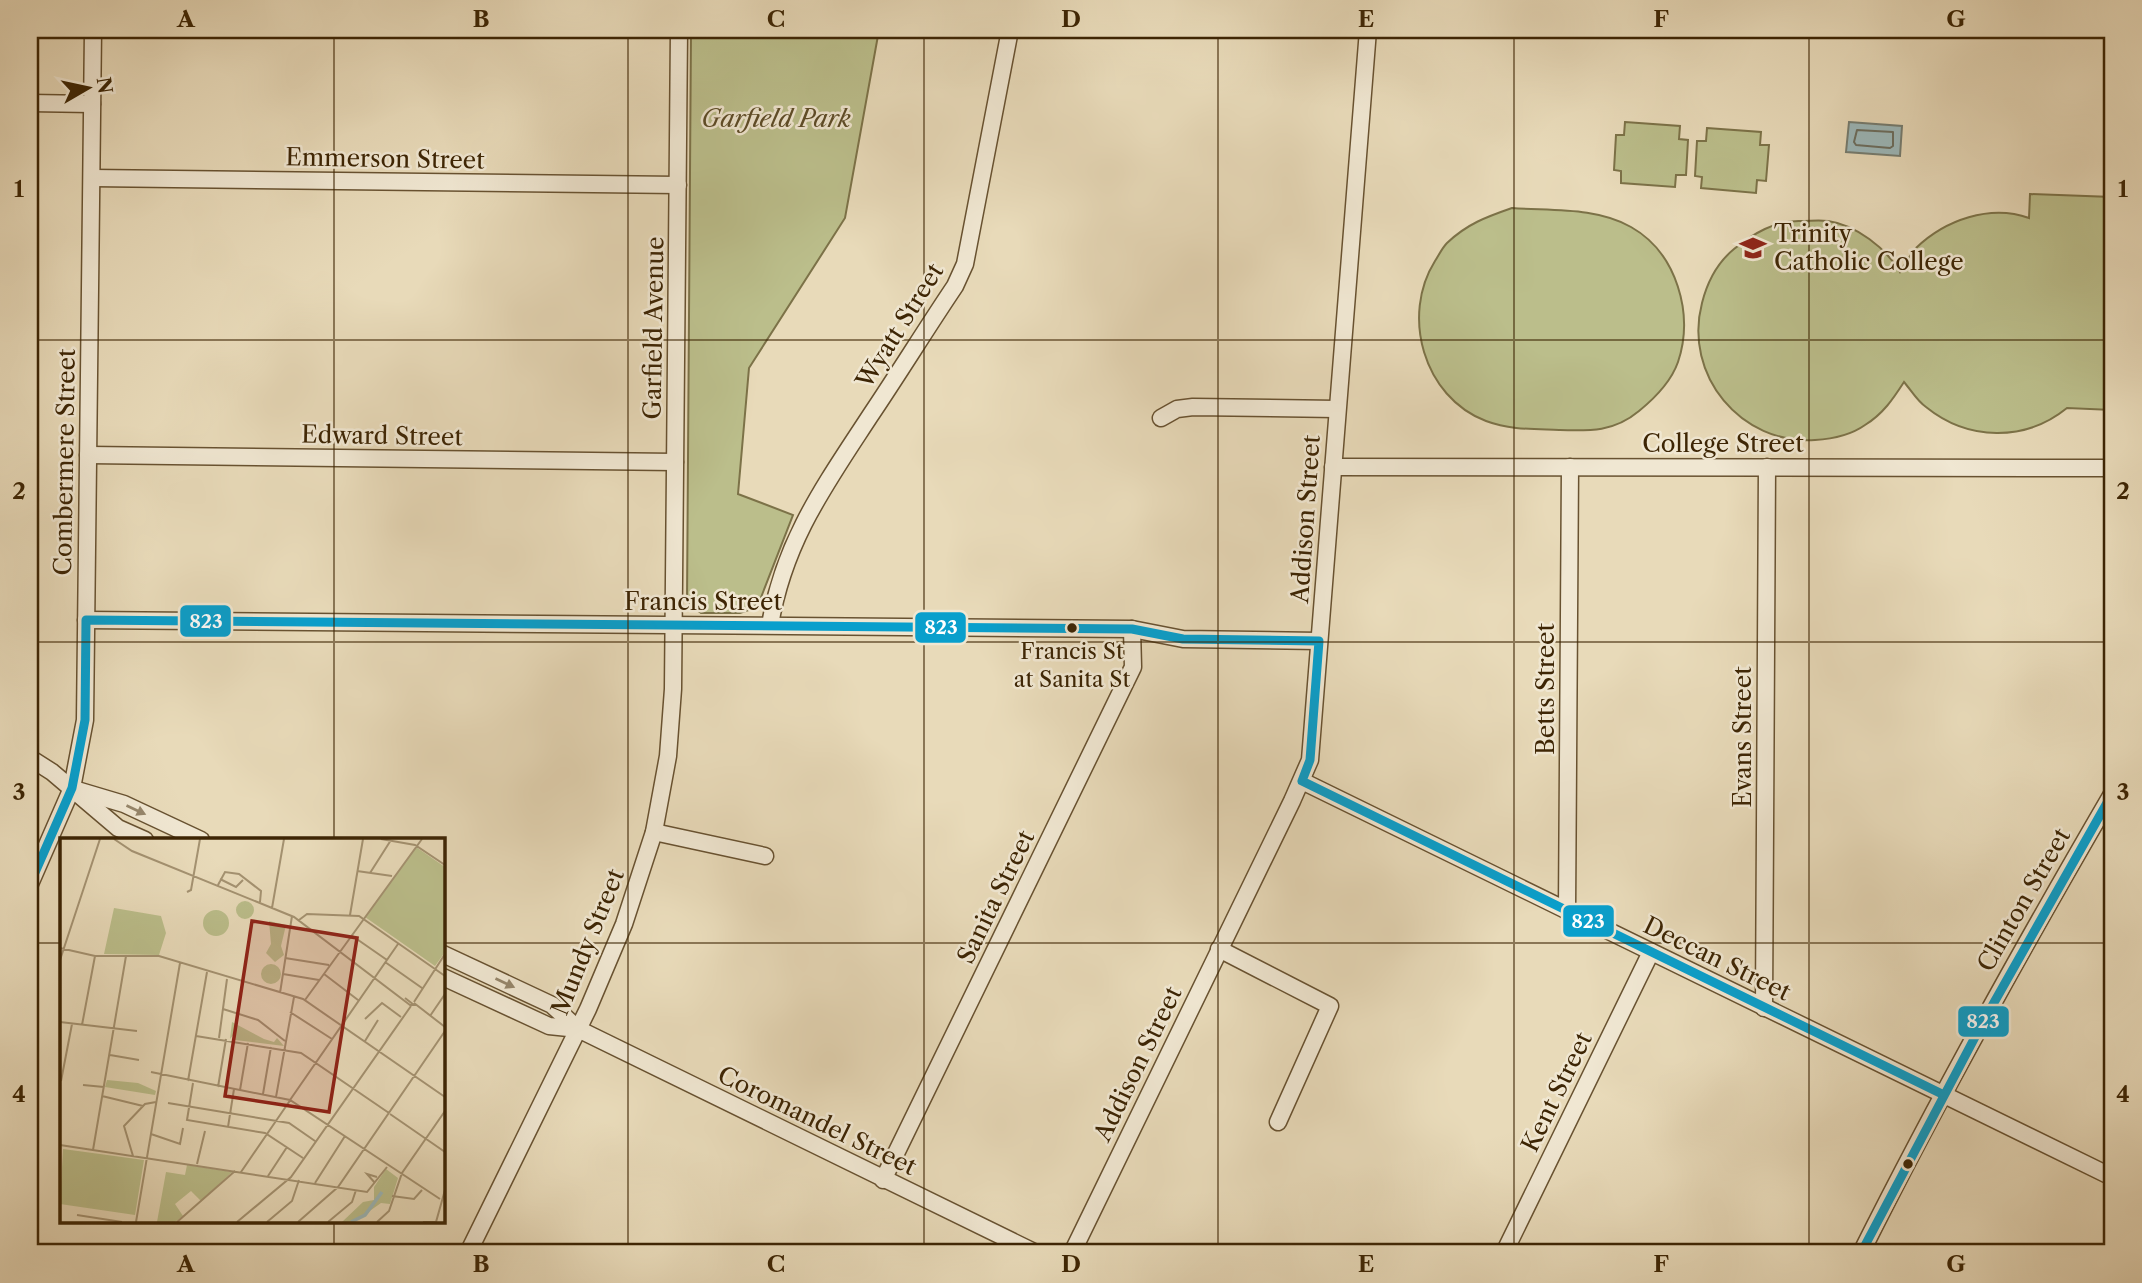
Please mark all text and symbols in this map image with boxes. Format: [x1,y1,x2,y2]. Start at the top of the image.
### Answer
text: A [176,5,196,33]
text: B [472,5,490,33]
text: C [767,5,785,33]
text: D [1061,5,1081,33]
text: E [1358,5,1374,33]
text: F [1653,5,1669,33]
text: G [1946,5,1966,33]
north arrow [52,52,122,122]
text: N [92,75,117,95]
park label: Garfield Park [701,104,851,133]
street label: Emmerson Street [285,142,485,175]
text: 1 [14,175,25,203]
text: 1 [2118,175,2129,203]
place label: Trinity Catholic College [1774,219,1964,276]
school or university icon: Trinity Catholic College [1738,233,1768,263]
street label: Garfield Avenue [637,236,670,420]
street label: Wyatt Street [849,258,950,394]
street label: Combermere Street [48,348,81,576]
street label: Edward Street [301,420,464,451]
street label: College Street [1642,429,1804,458]
street label: Addison Street [1285,433,1326,605]
text: 2 [12,477,26,505]
text: 2 [2116,477,2130,505]
street label: Francis Street [624,587,783,616]
line badge: 823 [179,604,232,638]
text: 823 [189,610,223,633]
line badge: 823 [914,611,967,644]
text: 823 [924,616,958,639]
marker: Francis St at Sanita St [1065,621,1079,635]
street label: Betts Street [1531,622,1560,755]
place label: Francis St at Sanita St [1014,638,1130,693]
street label: Evans Street [1728,666,1757,808]
text: 3 [13,778,26,806]
text: 3 [2117,778,2130,806]
one-way arrow [126,804,146,816]
street label: Clinton Street [1971,823,2077,977]
street label: Sanita Street [951,825,1040,968]
inset map [60,838,444,1224]
street label: Mundy Street [545,864,630,1019]
line badge: 823 [1562,904,1615,938]
text: 823 [1571,910,1605,933]
street label: Deccan Street [1639,910,1796,1007]
one-way arrow [494,978,515,989]
street label: Addison Street [1087,981,1188,1147]
line badge: 823 [1957,1005,2010,1038]
text: 823 [1966,1010,2000,1033]
street label: Kent Street [1515,1027,1598,1156]
street label: Coromandel Street [713,1060,922,1181]
text: 4 [12,1080,26,1108]
text: 4 [2116,1080,2130,1108]
unlabelled marker [1901,1157,1915,1171]
text: A [176,1250,196,1278]
text: B [472,1250,490,1278]
text: C [767,1250,785,1278]
text: D [1061,1250,1081,1278]
text: E [1358,1250,1374,1278]
text: F [1653,1250,1669,1278]
text: G [1946,1250,1966,1278]

